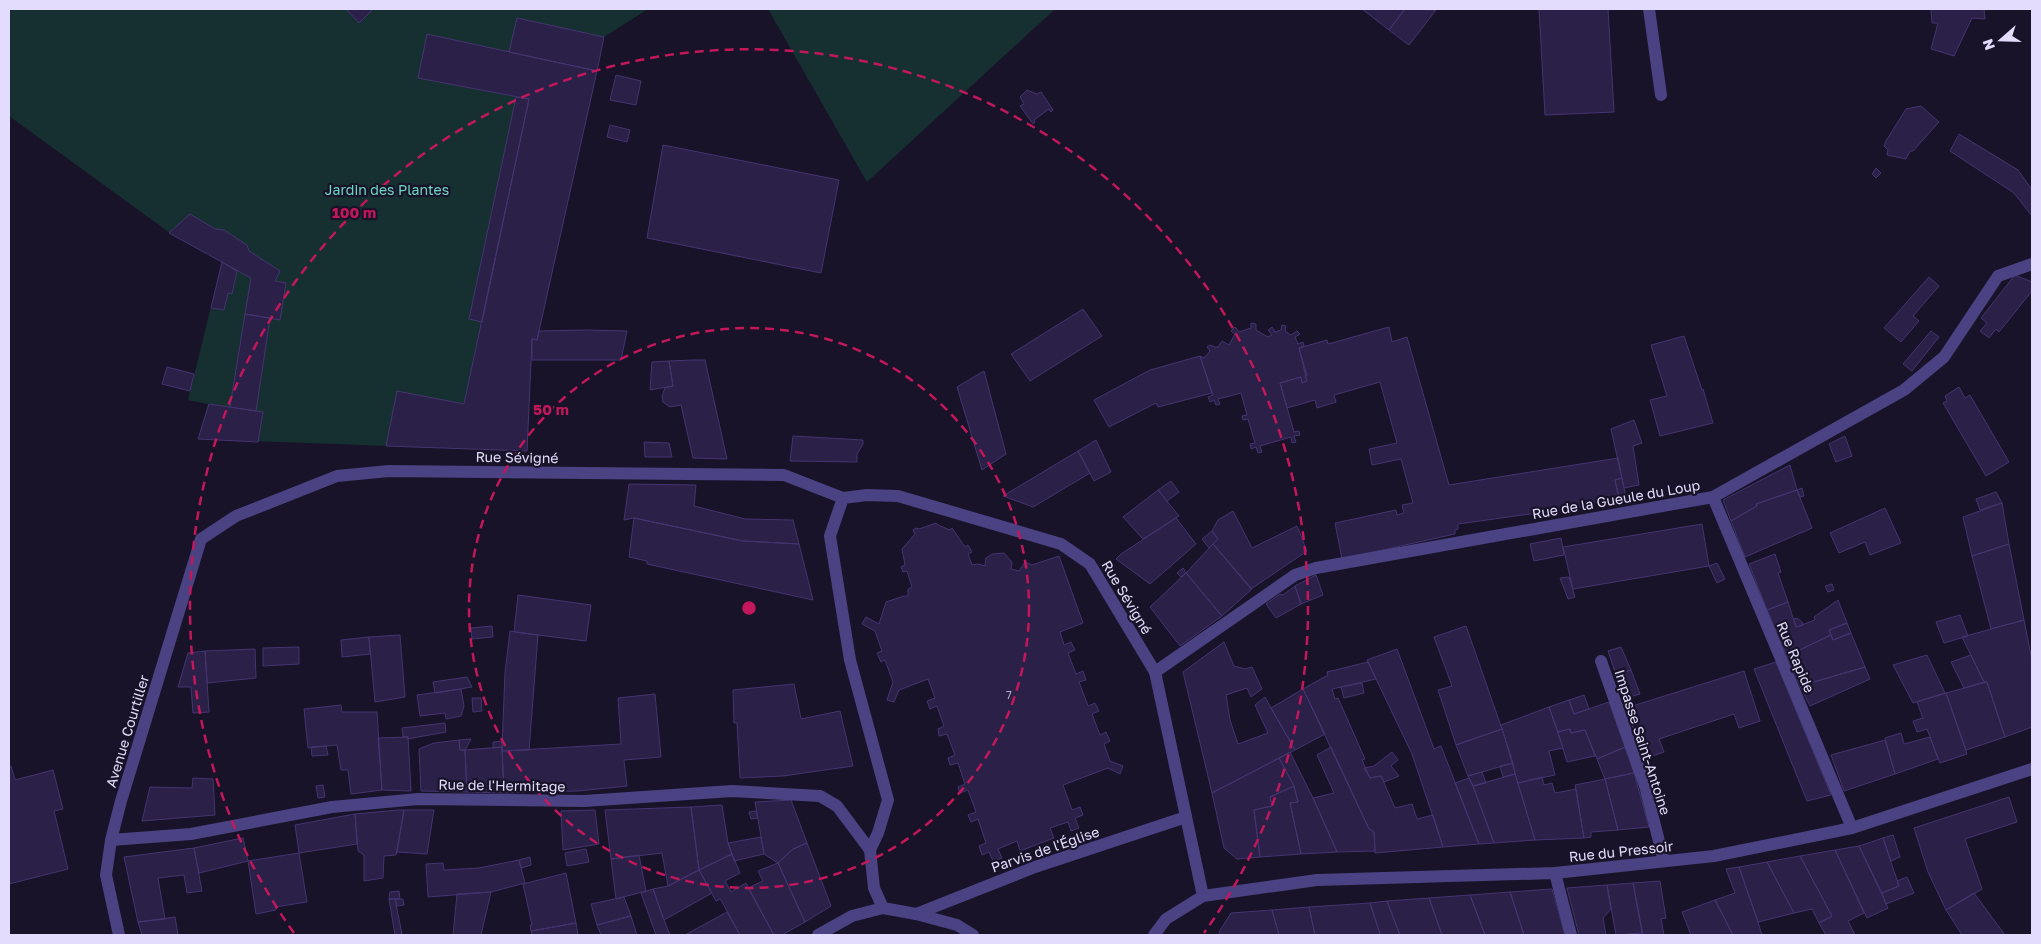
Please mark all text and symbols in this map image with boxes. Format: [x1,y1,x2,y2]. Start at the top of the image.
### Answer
north arrow [1976,15,2026,65]
text: N [1979,37,1998,53]
park label: Jardin des Plantes [325,181,449,198]
text: 100 m [332,203,376,221]
text: 50 m [533,400,569,418]
street label: Rue Sévigné [475,448,559,466]
street label: Rue de la Gueule du Loup [1531,476,1701,522]
street label: Rue Sévigné [1098,557,1156,637]
centre of rings [740,599,758,617]
street label: Rue Rapide [1773,619,1819,695]
street label: Impasse Saint-Antoine [1611,667,1675,817]
street label: Avenue Courtiller [102,672,152,789]
house number: 7 [1006,688,1012,701]
street label: Rue de l'Hermitage [438,775,566,795]
street label: Parvis de l'Église [989,823,1101,875]
street label: Rue du Pressoir [1568,837,1675,865]

